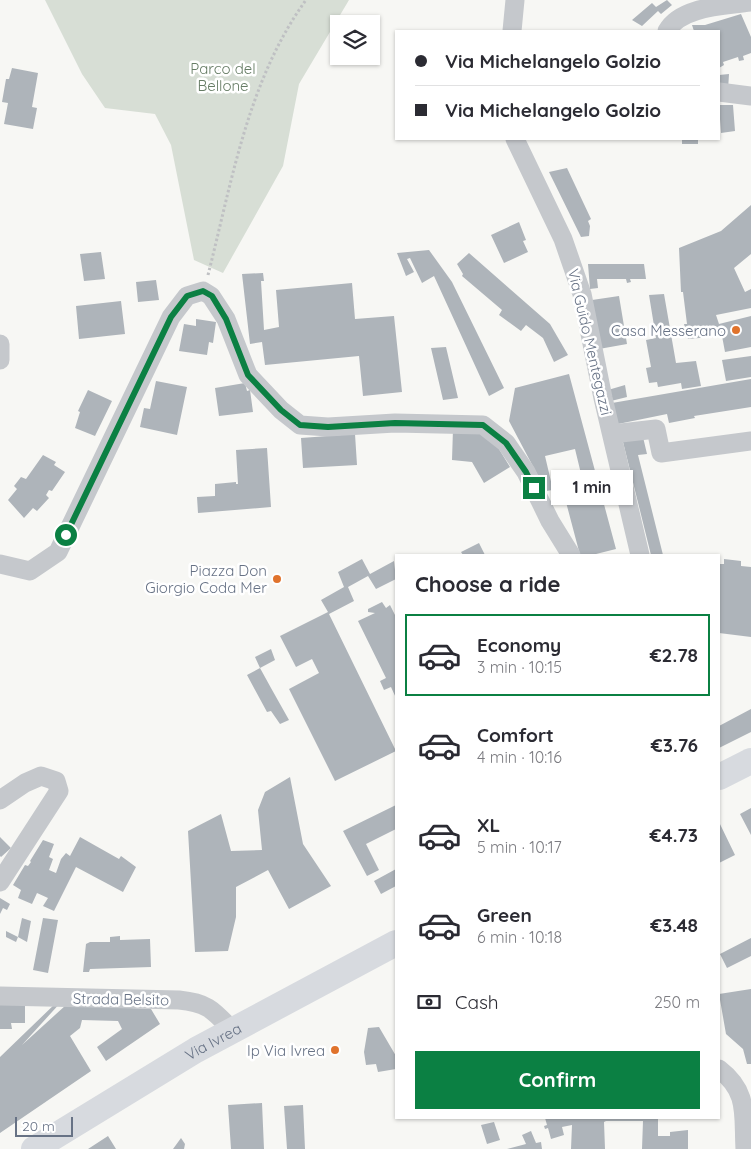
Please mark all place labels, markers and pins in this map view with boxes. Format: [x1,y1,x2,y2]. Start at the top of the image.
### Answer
place label: Casa Messerano [611,321,726,340]
marker: Casa Messerano [730,324,742,336]
place label: Piazza Don Giorgio Coda Mer [145,561,267,597]
marker: Piazza Don Giorgio Coda Mer [271,573,283,585]
place label: Ip Via Ivrea [247,1041,325,1060]
marker: Ip Via Ivrea [329,1044,341,1056]

